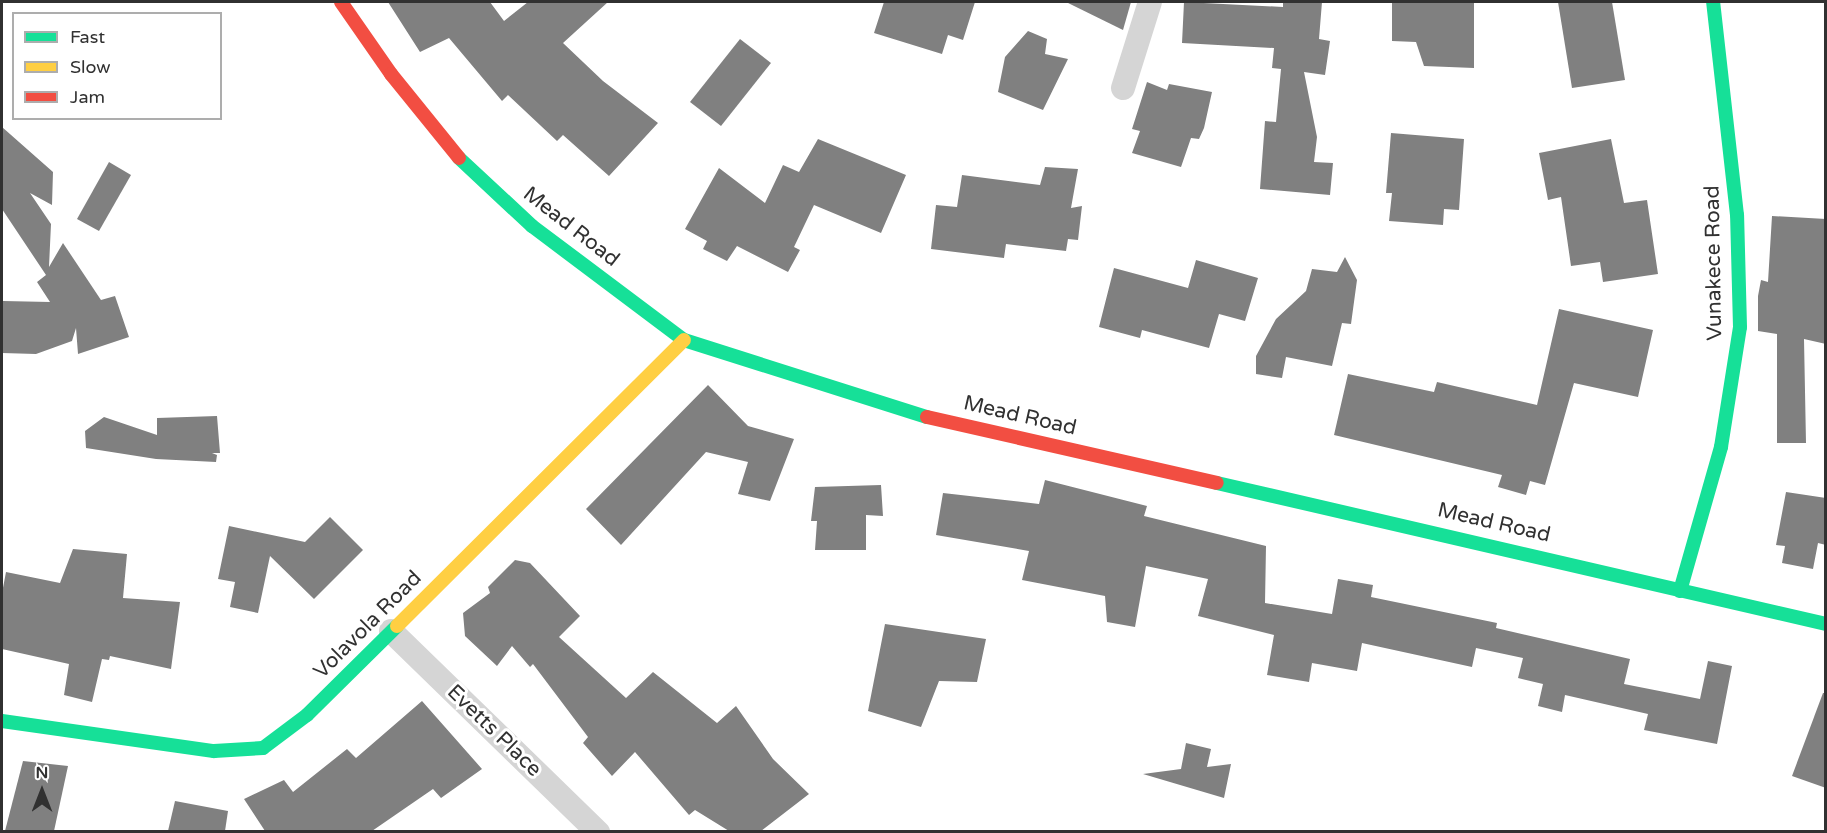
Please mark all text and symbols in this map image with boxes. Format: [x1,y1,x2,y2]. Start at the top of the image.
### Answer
legend [12,12,222,120]
text: Fast [70,26,105,48]
text: Slow [70,56,111,78]
text: Jam [70,86,105,108]
street label: Mead Road [518,182,624,272]
street label: Vunakece Road [1700,185,1728,341]
street label: Mead Road [961,391,1079,441]
street label: Mead Road [1435,498,1553,548]
street label: Volavola Road [309,566,427,684]
street label: Evetts Place [442,680,546,782]
north arrow [12,761,72,821]
text: N [36,763,48,783]

